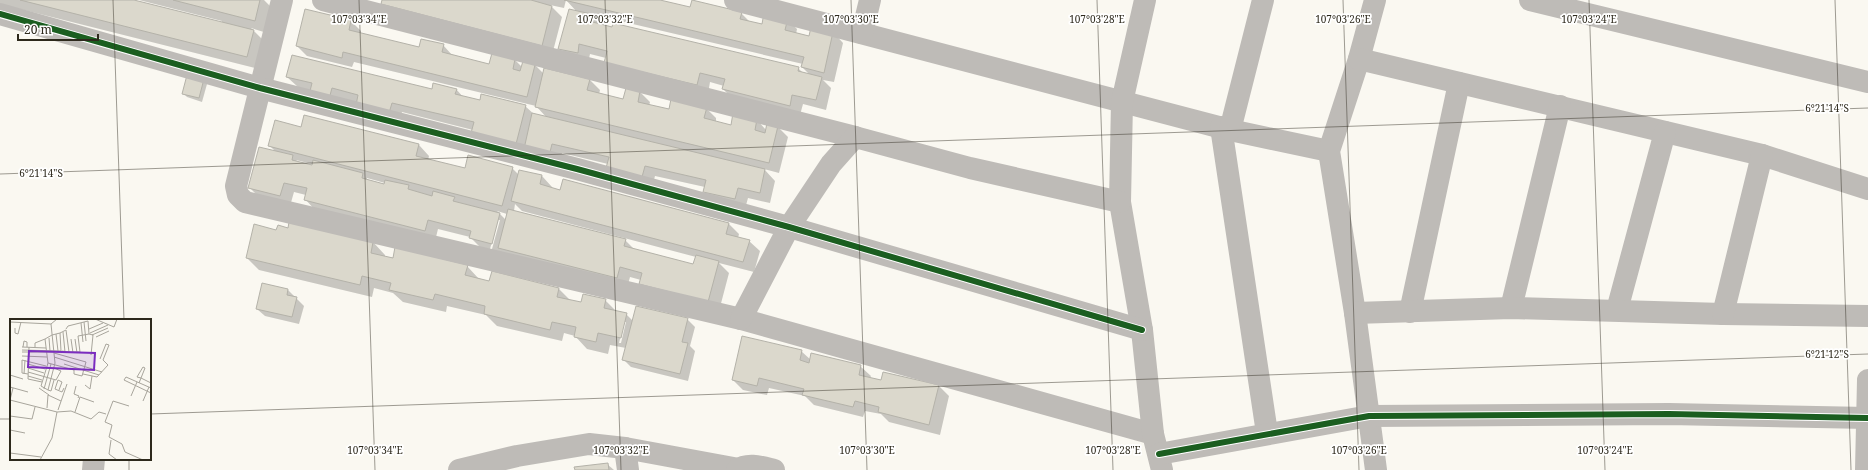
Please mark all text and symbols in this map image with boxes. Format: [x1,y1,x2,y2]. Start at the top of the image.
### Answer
text: 107°03'34"E [331,12,387,26]
text: 107°03'32"E [577,12,633,26]
text: 107°03'30"E [823,12,879,26]
text: 107°03'28"E [1069,12,1125,26]
text: 107°03'26"E [1315,12,1371,26]
text: 107°03'24"E [1561,12,1617,26]
scale bar [18,16,98,42]
text: 20 m [24,21,52,38]
text: 6°21'14"S [1805,101,1849,115]
text: 6°21'14"S [19,166,63,180]
inset map [10,319,151,460]
text: 6°21'12"S [1805,347,1849,361]
text: 107°03'34"E [347,443,403,457]
text: 107°03'32"E [593,443,649,457]
text: 107°03'30"E [839,443,895,457]
text: 107°03'28"E [1085,443,1141,457]
text: 107°03'26"E [1331,443,1387,457]
text: 107°03'24"E [1577,443,1633,457]

